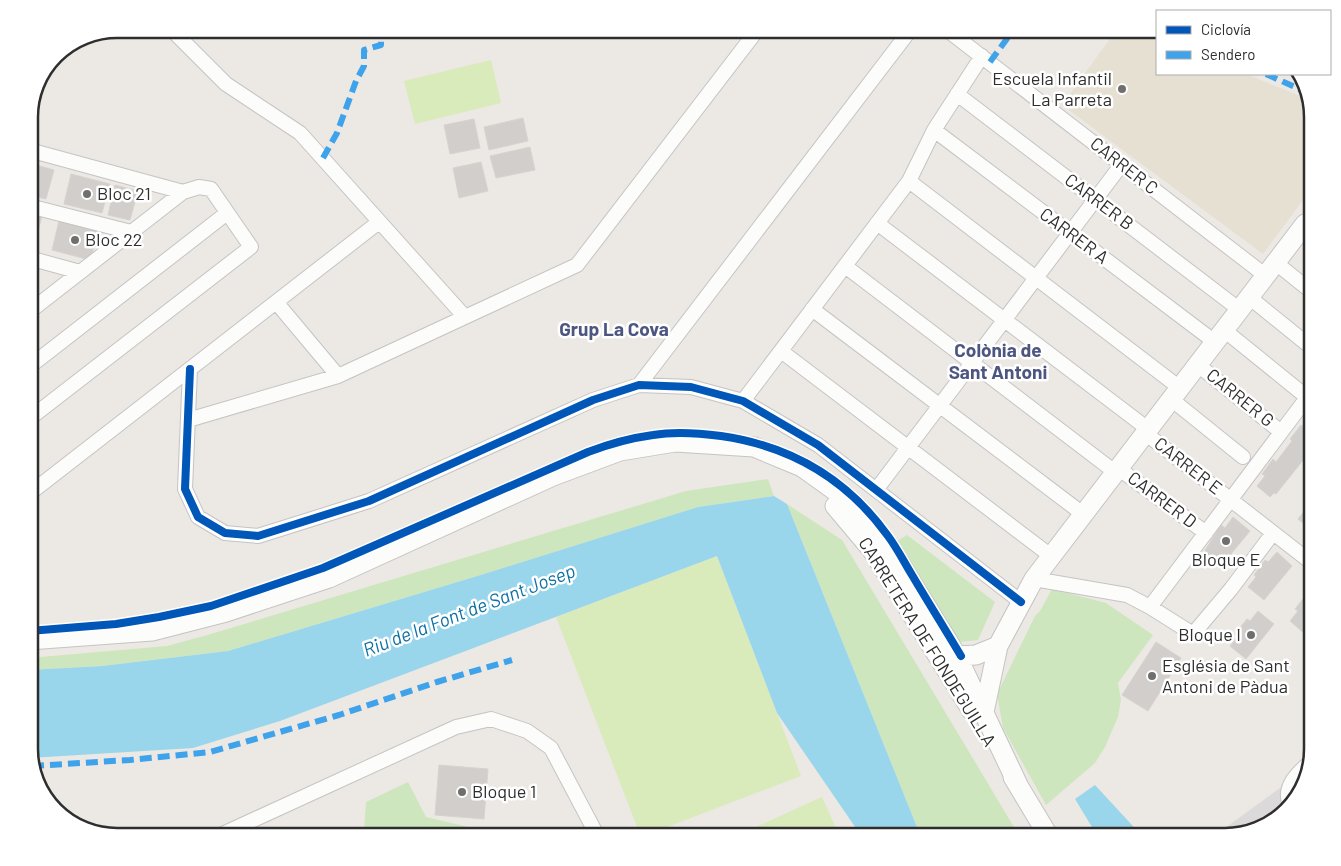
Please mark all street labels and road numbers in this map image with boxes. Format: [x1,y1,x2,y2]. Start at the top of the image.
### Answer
street label: CARRER C [1086,132,1163,199]
street label: CARRER B [1061,168,1138,234]
street label: CARRER A [1036,202,1113,268]
street label: CARRER G [1202,363,1279,431]
street label: CARRER E [1150,432,1227,499]
street label: CARRER D [1124,466,1201,532]
street label: CARRETERA DE FONDEGUILLA [854,533,1001,750]

